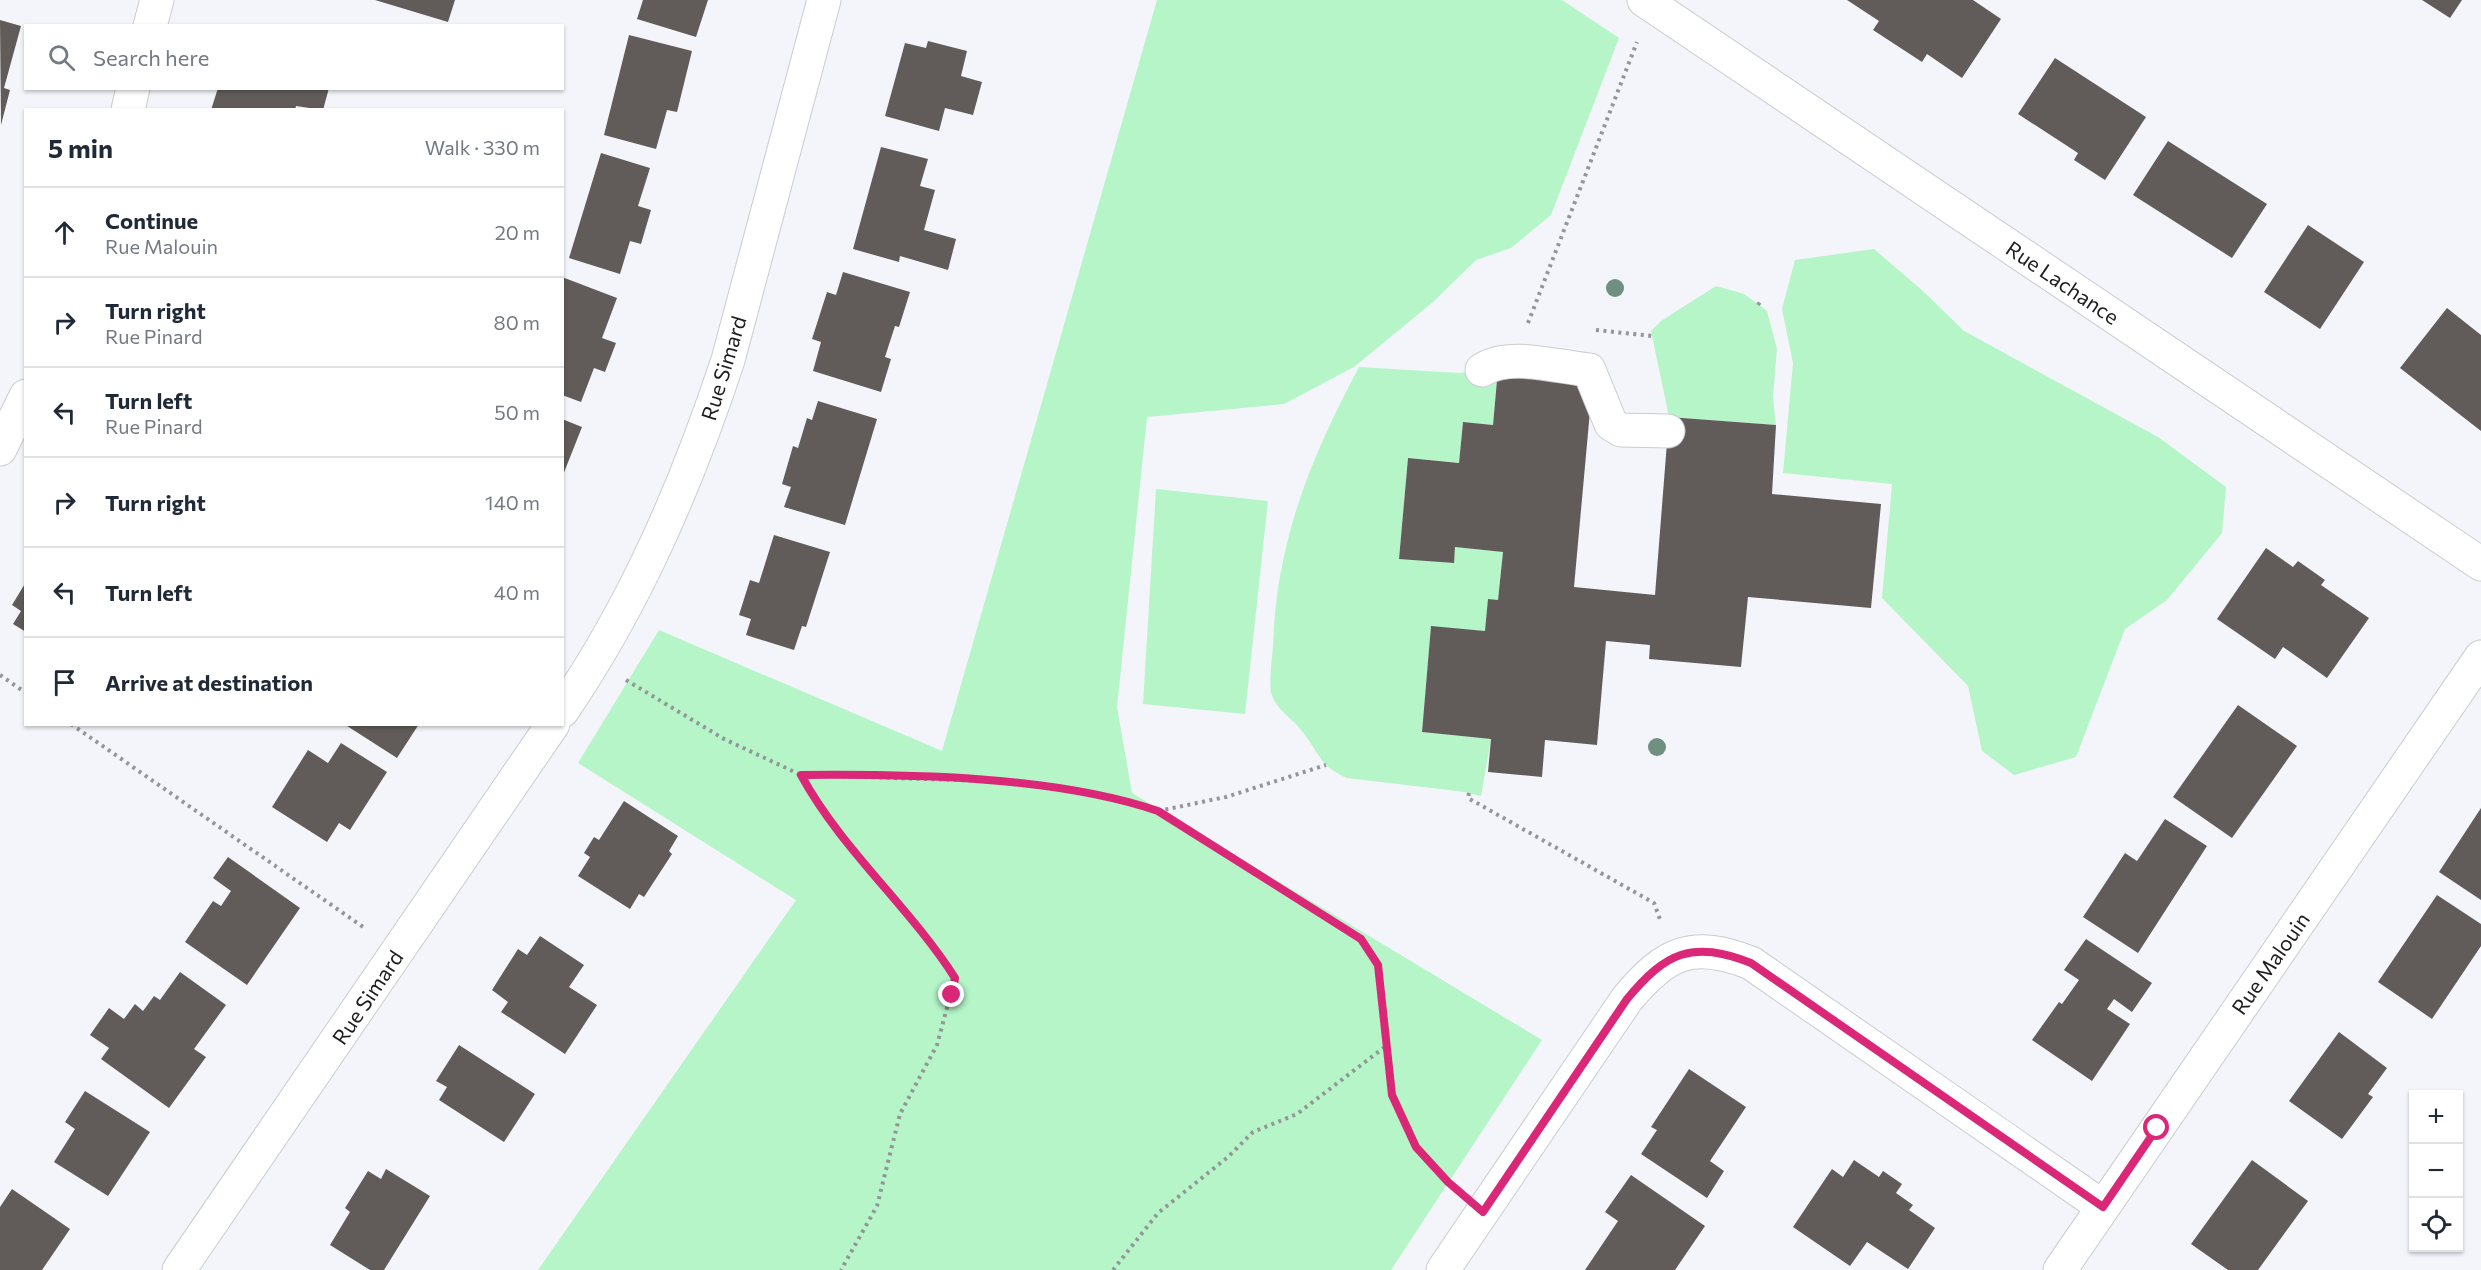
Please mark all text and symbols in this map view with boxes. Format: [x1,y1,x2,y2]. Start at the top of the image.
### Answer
search box [24,24,564,90]
icon: search [45,41,78,74]
text: Search here [93,44,209,71]
text: 5 min [48,132,113,163]
text: Walk · 330 m [425,135,540,159]
text: Continue [105,207,198,234]
icon: ahead [48,216,81,249]
text: 20 m [495,220,540,244]
text: Rue Malouin [105,234,218,258]
street label: Rue Lachance [2002,235,2124,329]
text: Turn right [105,297,206,324]
icon: right [48,306,81,339]
text: 80 m [494,310,540,334]
street label: Rue Simard [695,313,751,423]
text: Rue Pinard [105,324,203,348]
text: Turn left [105,387,192,414]
icon: left [48,396,81,429]
text: 50 m [494,400,540,424]
text: Rue Pinard [105,414,203,438]
icon: right [48,486,81,519]
text: Turn right [105,489,206,516]
text: 140 m [485,490,540,514]
icon: left [48,576,81,609]
text: Turn left [105,579,192,606]
text: 40 m [494,580,540,604]
icon: arrive [48,666,81,699]
text: Arrive at destination [105,669,313,696]
street label: Rue Malouin [2226,907,2314,1019]
street label: Rue Simard [326,945,408,1049]
route end [938,981,964,1007]
map controls [2409,1090,2463,1252]
button: + [2409,1090,2463,1144]
route start [2143,1114,2169,1140]
button: − [2409,1144,2463,1198]
button: locate [2409,1198,2463,1252]

